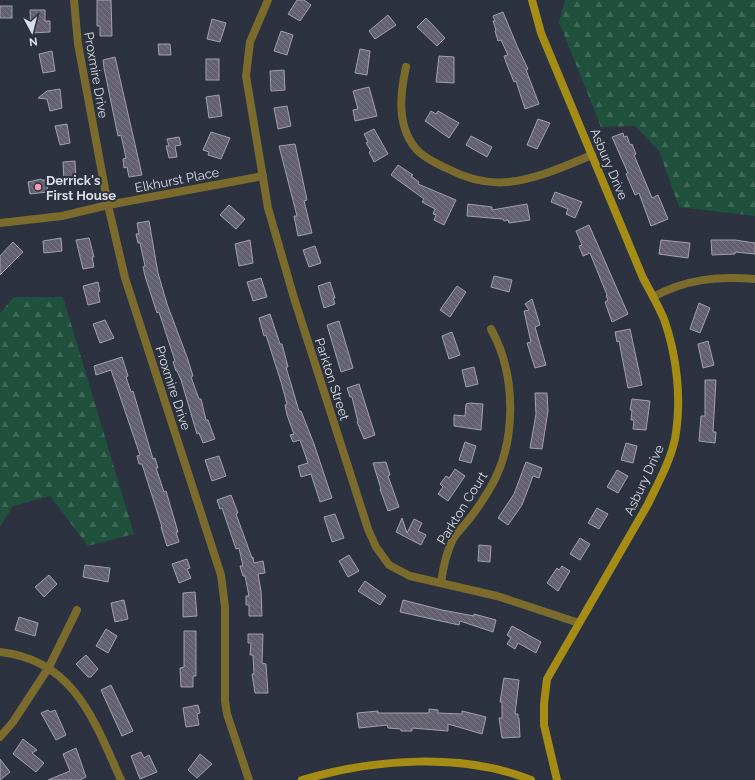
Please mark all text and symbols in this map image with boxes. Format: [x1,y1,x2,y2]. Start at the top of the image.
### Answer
north arrow [12,12,52,52]
street label: Proxmire Drive [81,31,111,120]
text: N [28,34,38,48]
street label: Asbury Drive [587,126,631,202]
street label: Elkhurst Place [134,164,221,196]
place label: Derrick's First House [46,173,116,203]
marker: Derrick's First House [33,182,43,192]
street label: Parkton Street [312,336,353,423]
street label: Proxmire Drive [152,344,194,432]
street label: Asbury Drive [621,442,667,518]
street label: Parkton Court [434,468,491,547]

